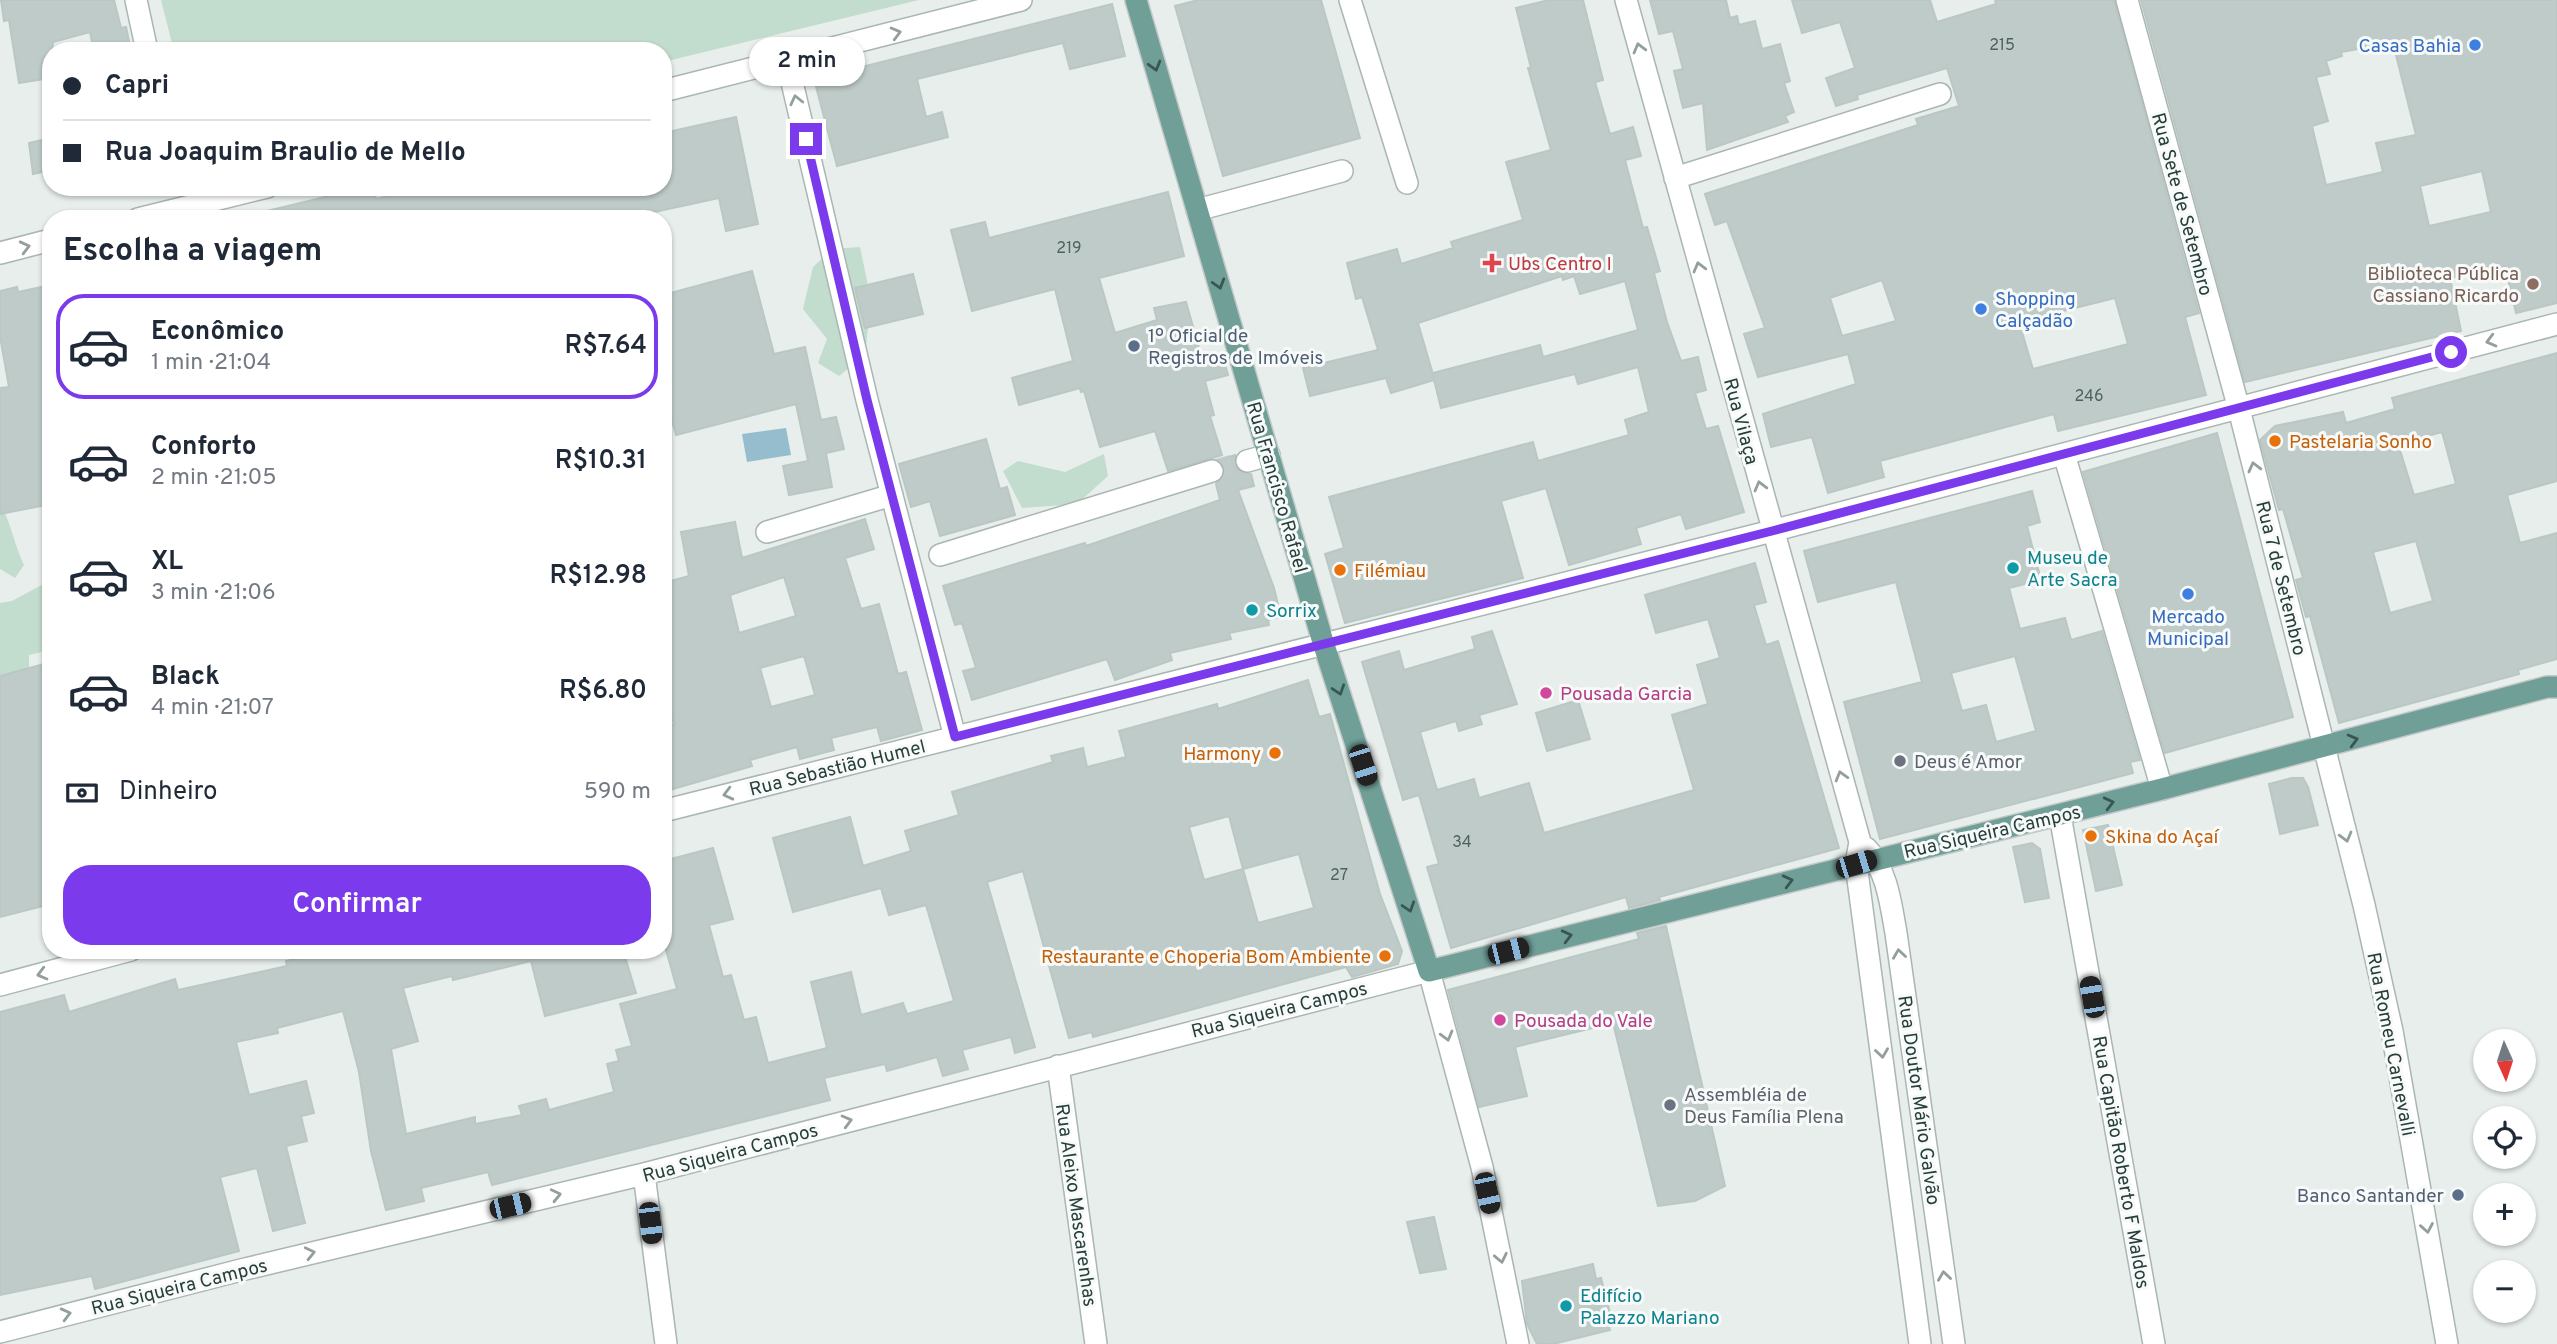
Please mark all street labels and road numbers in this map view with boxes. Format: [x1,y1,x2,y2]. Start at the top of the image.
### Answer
street label: Rua Sete de Setembro [2145,110,2217,299]
street label: Rua Vilaça [1717,376,1763,467]
street label: Rua Francisco Rafael [1240,399,1312,576]
street label: Rua 7 de Setembro [2249,499,2311,658]
street label: Rua Sebastião Humel [747,735,928,802]
street label: Rua Siqueira Campos [1902,801,2083,865]
street label: Rua Romeu Carnevalli [2360,950,2420,1138]
street label: Rua Siqueira Campos [1189,977,1370,1044]
street label: Rua Doutor Mário Galvão [1891,994,1945,1207]
street label: Rua Capitão Roberto F Maldos [2086,1034,2154,1291]
street label: Rua Aleixo Mascarenhas [1049,1102,1101,1308]
street label: Rua Siqueira Campos [640,1119,821,1189]
street label: Rua Siqueira Campos [89,1254,270,1321]

